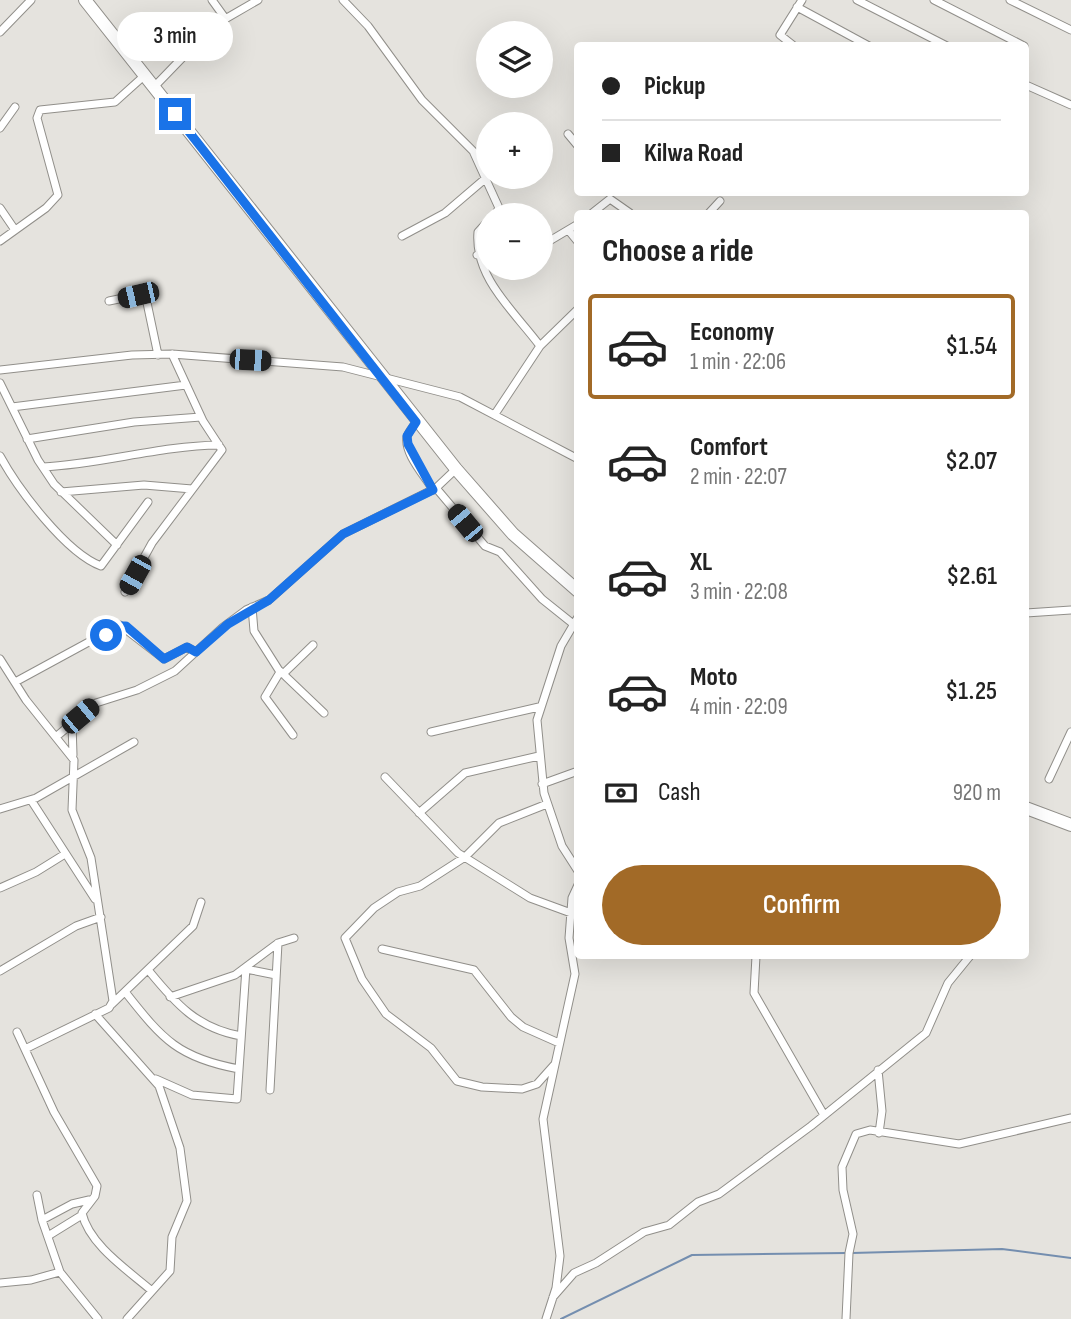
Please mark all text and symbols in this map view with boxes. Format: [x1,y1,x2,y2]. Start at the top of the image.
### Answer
callout: 3 min [117,12,233,61]
map controls [476,21,553,280]
button: layers [476,21,553,98]
text: 3 min [153,22,197,50]
text: Pickup [644,71,706,102]
route end [159,98,191,130]
button: + [476,112,553,189]
text: Kilwa Road [644,138,743,169]
button: − [476,203,553,280]
text: Choose a ride [602,232,754,271]
car [116,280,161,310]
icon: car [606,315,669,378]
text: Economy [690,317,774,348]
text: $1.54 [945,331,997,362]
car [229,348,272,372]
text: 1 min · 22:06 [690,348,786,376]
icon: car [606,430,669,493]
text: Comfort [690,432,768,463]
text: $2.07 [945,446,997,477]
text: 2 min · 22:07 [690,463,787,491]
car [444,500,487,546]
icon: car [606,545,669,608]
text: XL [690,547,712,578]
car [116,552,155,598]
text: $2.61 [946,561,997,592]
text: 3 min · 22:08 [690,578,788,606]
route start [90,619,122,651]
icon: car [606,660,669,723]
text: Moto [690,662,738,693]
text: $1.25 [945,676,997,707]
text: 4 min · 22:09 [690,693,788,721]
car [58,694,103,738]
icon: cash [602,774,640,812]
text: Cash [658,777,701,808]
text: 920 m [953,779,1001,807]
button: Confirm [602,865,1001,945]

